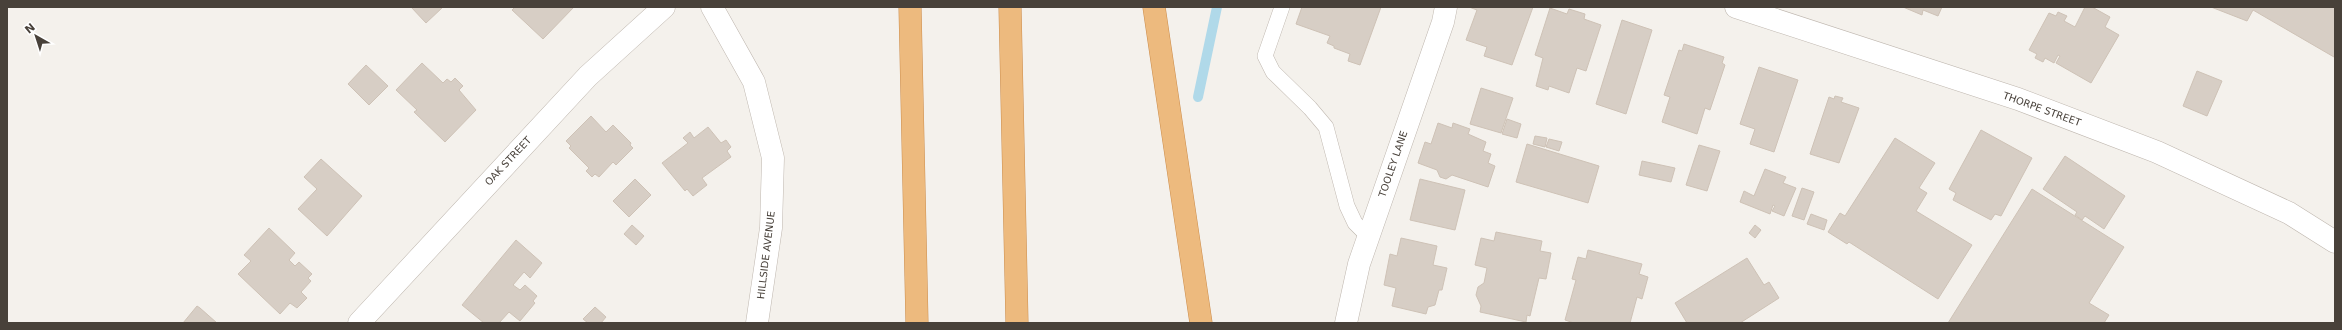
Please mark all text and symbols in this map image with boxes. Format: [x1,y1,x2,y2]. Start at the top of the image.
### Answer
north arrow [16,16,56,56]
text: N [22,21,38,37]
street label: THORPE STREET [2001,89,2083,129]
street label: TOOLEY LANE [1376,129,1410,200]
street label: OAK STREET [483,134,534,188]
street label: HILLSIDE AVENUE [755,210,777,300]

